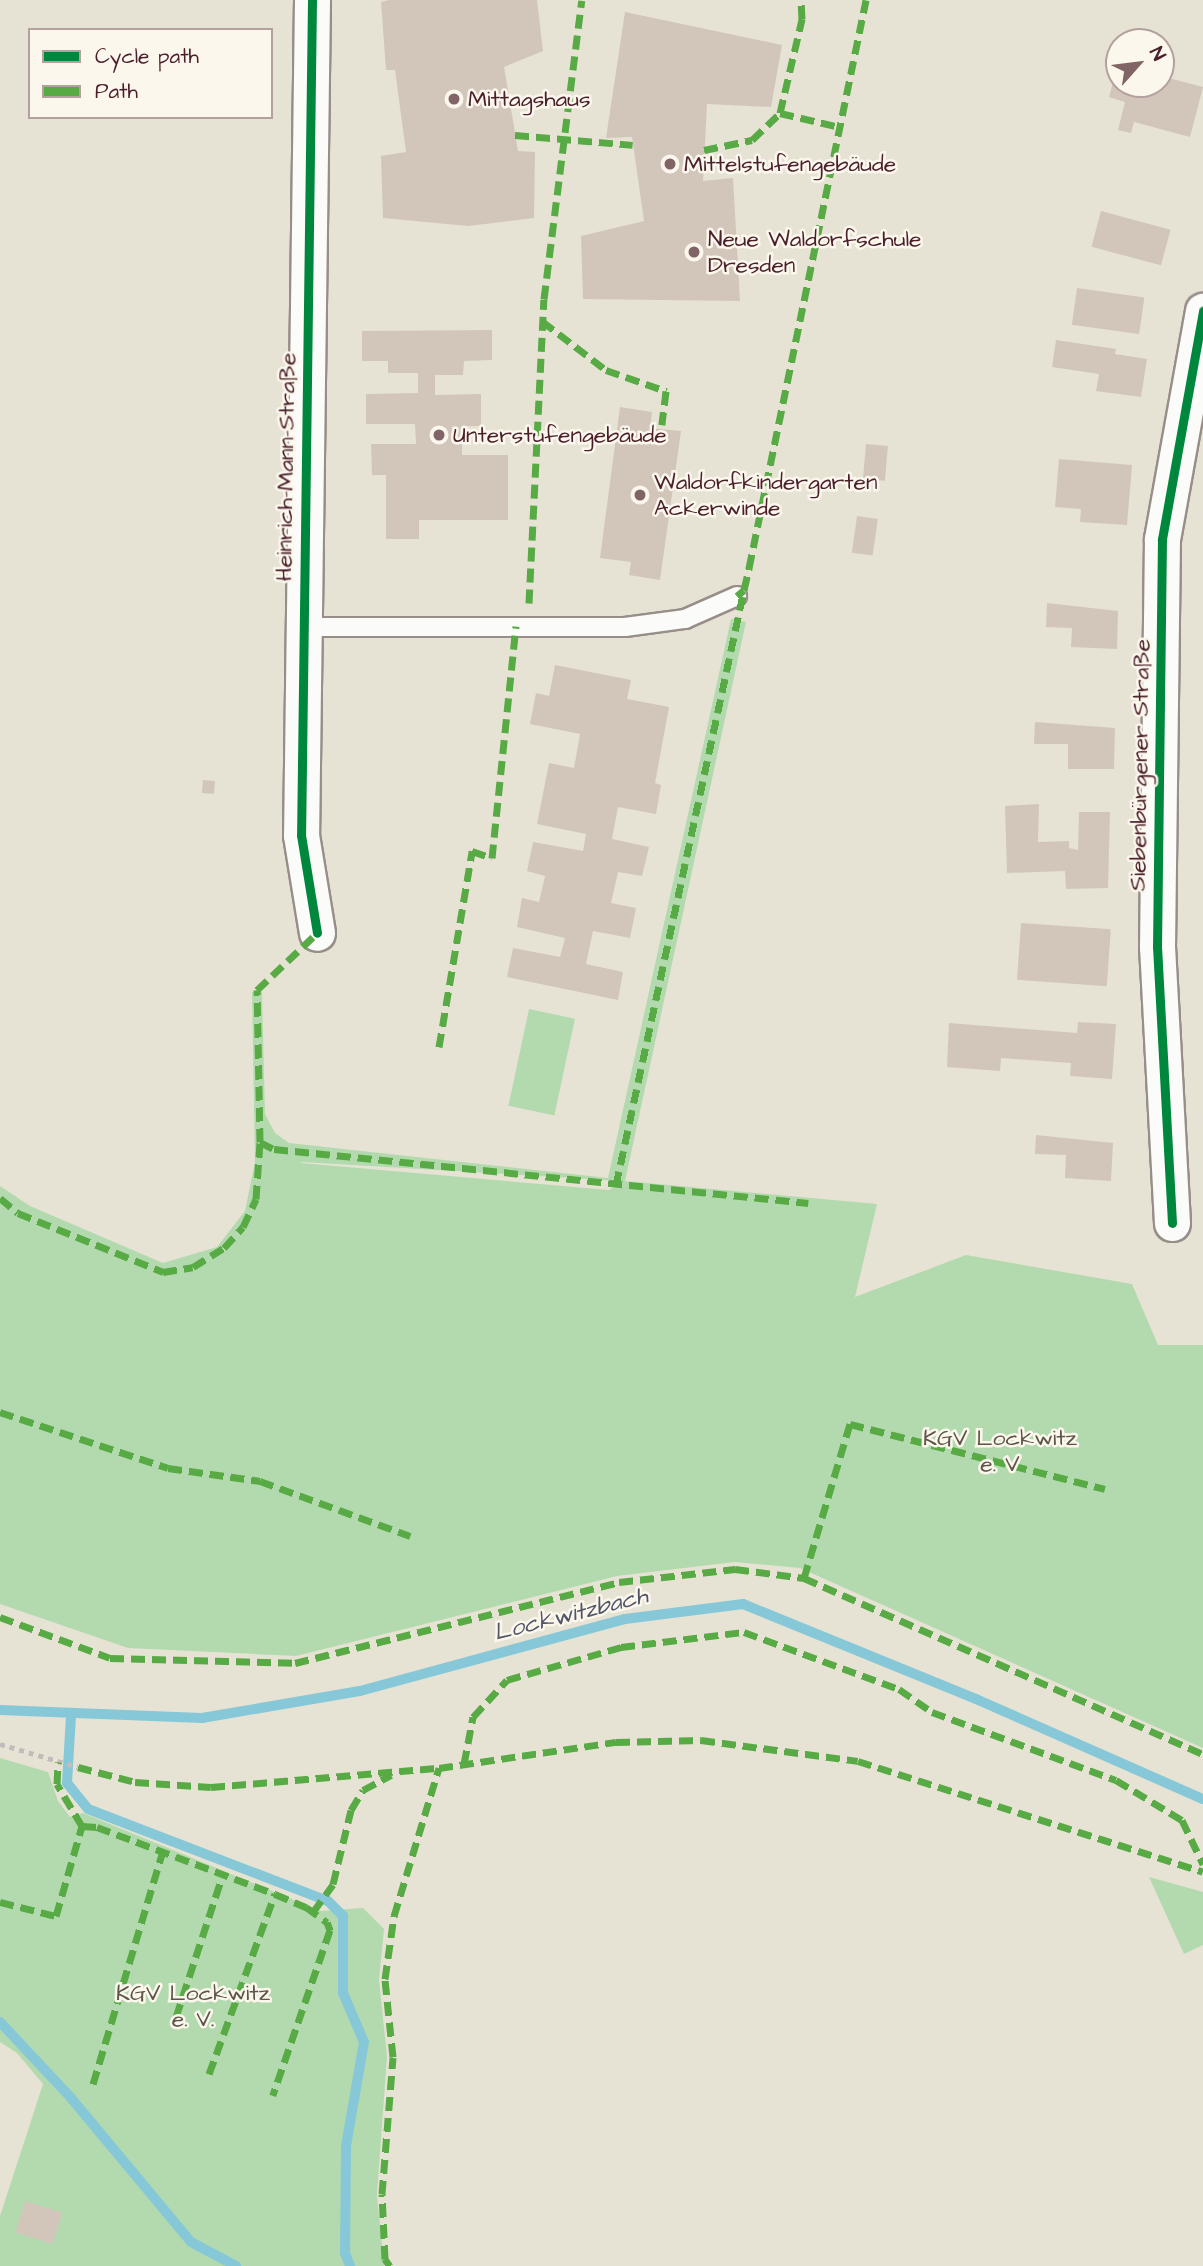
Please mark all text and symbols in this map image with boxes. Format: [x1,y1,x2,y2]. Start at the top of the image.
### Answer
legend [28,28,273,119]
north arrow [1105,28,1175,98]
text: Cycle path [95,42,199,71]
text: N [1142,42,1172,65]
text: Path [95,77,138,106]
place label: Mittagshaus [468,85,591,113]
marker: Mittagshaus [446,91,462,107]
place label: Mittelstufengebäude [684,150,896,178]
marker: Mittelstufengebäude [662,156,678,172]
place label: Neue Waldorfschule Dresden [708,225,921,279]
marker: Neue Waldorfschule Dresden [686,244,702,260]
street label: Heinrich-Mann-Straße [270,352,302,582]
place label: Unterstufengebäude [453,421,667,449]
marker: Unterstufengebäude [431,427,447,443]
place label: Waldorfkindergarten Ackerwinde [654,468,878,522]
marker: Waldorfkindergarten Ackerwinde [632,487,648,503]
street label: Siebenbürgener Straße [1124,639,1156,891]
park label: KGV Lockwitz e. V [923,1424,1077,1478]
water label: Lockwitzbach [491,1582,651,1648]
park label: KGV Lockwitz e. V. [116,1979,270,2033]

